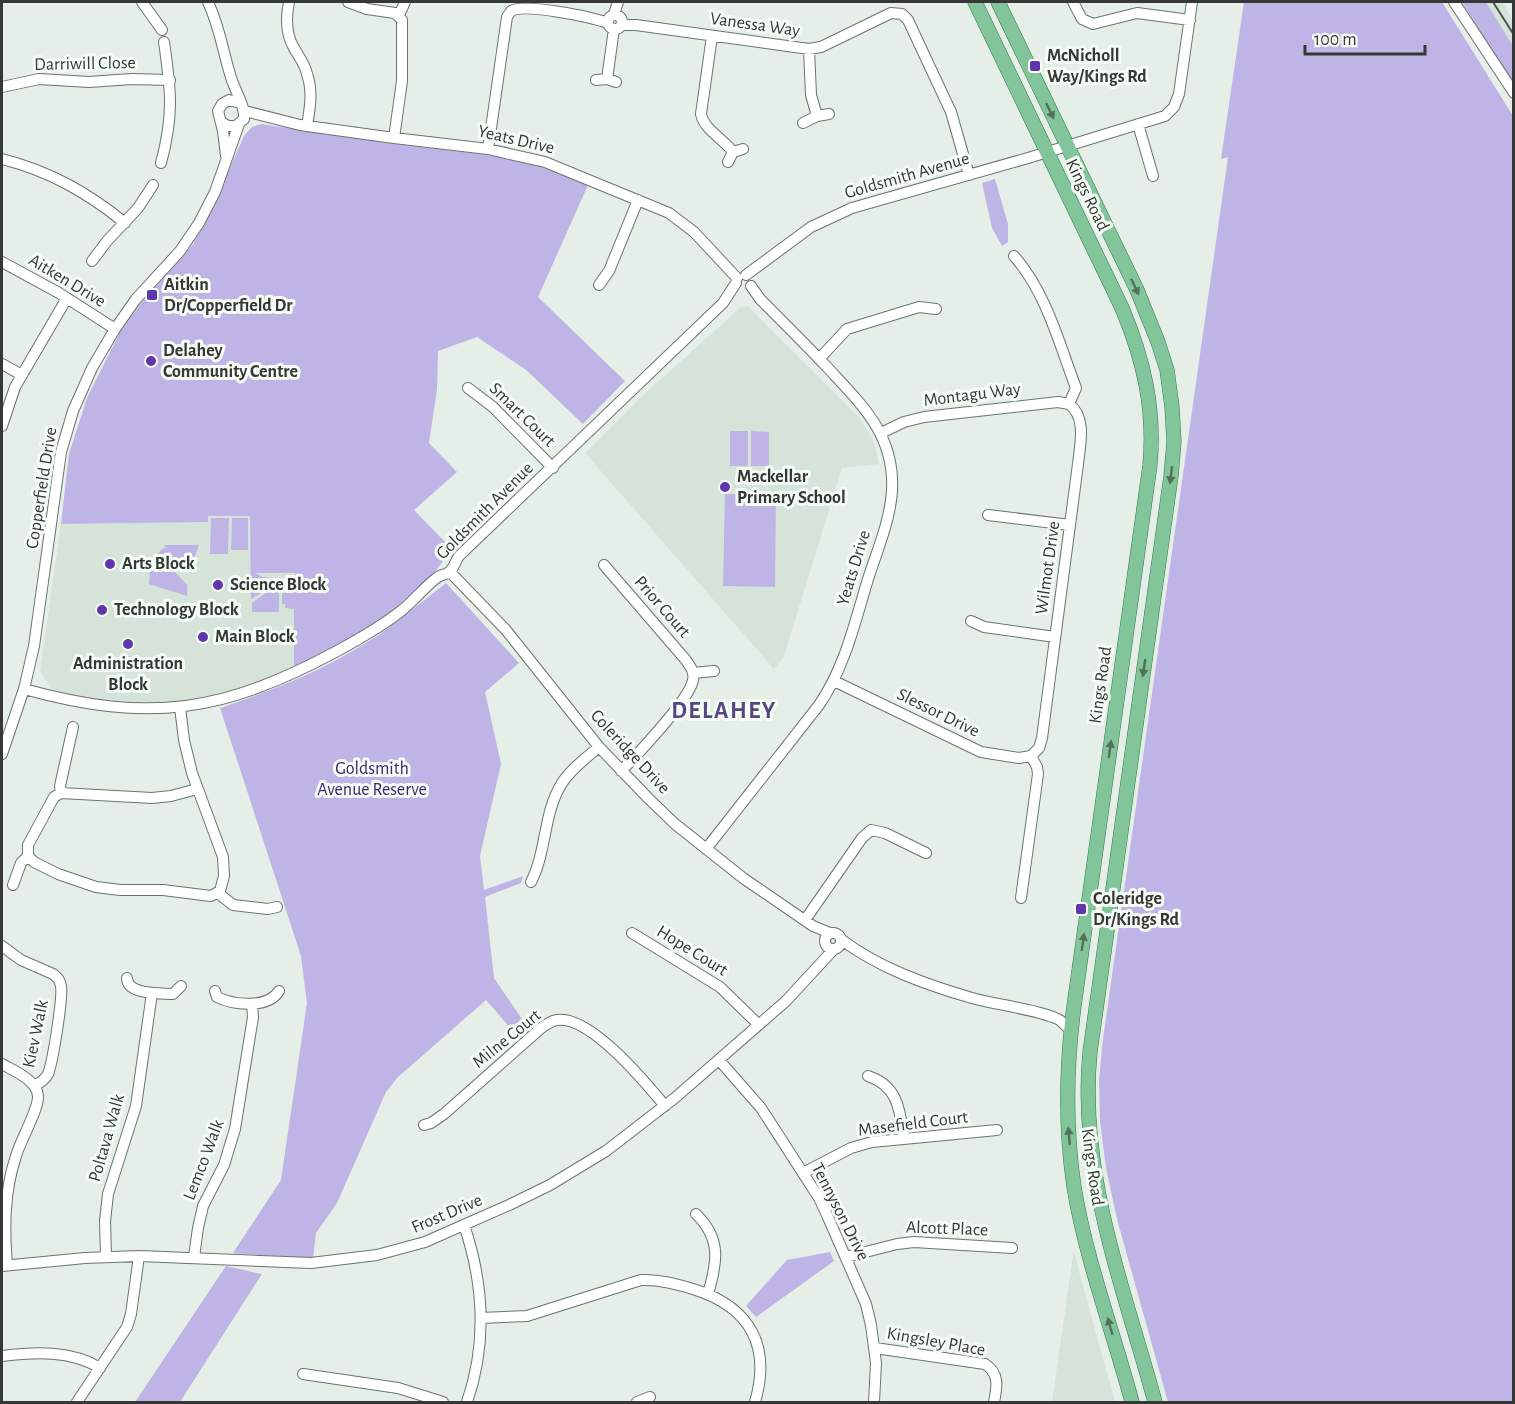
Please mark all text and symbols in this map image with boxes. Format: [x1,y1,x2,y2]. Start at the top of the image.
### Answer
street label: Vanessa Way [709,10,801,40]
scale bar [1305,18,1425,56]
text: 100 m [1314,31,1357,49]
place label: McNicholl Way/Kings Rd [1047,47,1147,86]
street label: Darriwill Close [34,54,136,74]
marker: McNicholl Way/Kings Rd [1028,59,1042,73]
one-way arrow [1046,103,1055,120]
street label: Yeats Drive [476,122,556,158]
street label: Goldsmith Avenue [843,150,971,202]
street label: Kings Road [1062,156,1112,234]
street label: Aitken Drive [25,251,109,311]
place label: Aitkin Dr/Copperfield Dr [164,276,293,315]
one-way arrow [1130,278,1140,296]
marker: Aitkin Dr/Copperfield Dr [145,288,159,302]
place label: Delahey Community Centre [163,342,298,381]
marker: Delahey Community Centre [144,354,158,368]
street label: Smart Court [486,379,559,451]
street label: Montagu Way [922,380,1022,410]
street label: Copperfield Drive [24,426,60,550]
street label: Goldsmith Avenue [433,459,537,563]
one-way arrow [1166,466,1175,485]
place label: Mackellar Primary School [737,468,846,507]
marker: Mackellar Primary School [718,480,732,494]
street label: Wilmot Drive [1033,520,1063,616]
street label: Yeats Drive [834,528,874,608]
place label: Arts Block [122,555,195,573]
marker: Arts Block [103,557,117,571]
street label: Prior Court [631,573,694,641]
place label: Science Block [230,576,326,594]
marker: Science Block [211,578,225,592]
place label: Technology Block [114,601,239,619]
marker: Technology Block [95,603,109,617]
place label: Main Block [215,628,295,646]
marker: Main Block [196,630,210,644]
marker: Administration Block [121,637,135,651]
street label: Kings Road [1087,645,1115,725]
place label: Administration Block [73,655,183,694]
one-way arrow [1139,659,1148,678]
street label: Slessor Drive [894,685,982,741]
district label: DELAHEY [671,699,777,723]
street label: Coleridge Drive [587,707,673,797]
one-way arrow [1106,739,1115,758]
park label: Goldsmith Avenue Reserve [317,760,427,799]
place label: Coleridge Dr/Kings Rd [1093,890,1179,929]
marker: Coleridge Dr/Kings Rd [1074,902,1088,916]
street label: Hope Court [653,922,731,980]
one-way arrow [1078,932,1088,951]
street label: Kiev Walk [20,998,52,1070]
street label: Milne Court [469,1006,545,1072]
street label: Poltava Walk [86,1091,128,1184]
street label: Masefield Court [857,1108,969,1140]
street label: Lemco Walk [180,1116,228,1203]
one-way arrow [1064,1126,1073,1145]
street label: Kings Road [1078,1127,1106,1207]
street label: Tennyson Drive [808,1160,872,1264]
street label: Frost Drive [409,1191,485,1237]
street label: Alcott Place [906,1219,988,1239]
one-way arrow [1105,1317,1115,1335]
street label: Kingsley Place [885,1324,987,1360]

